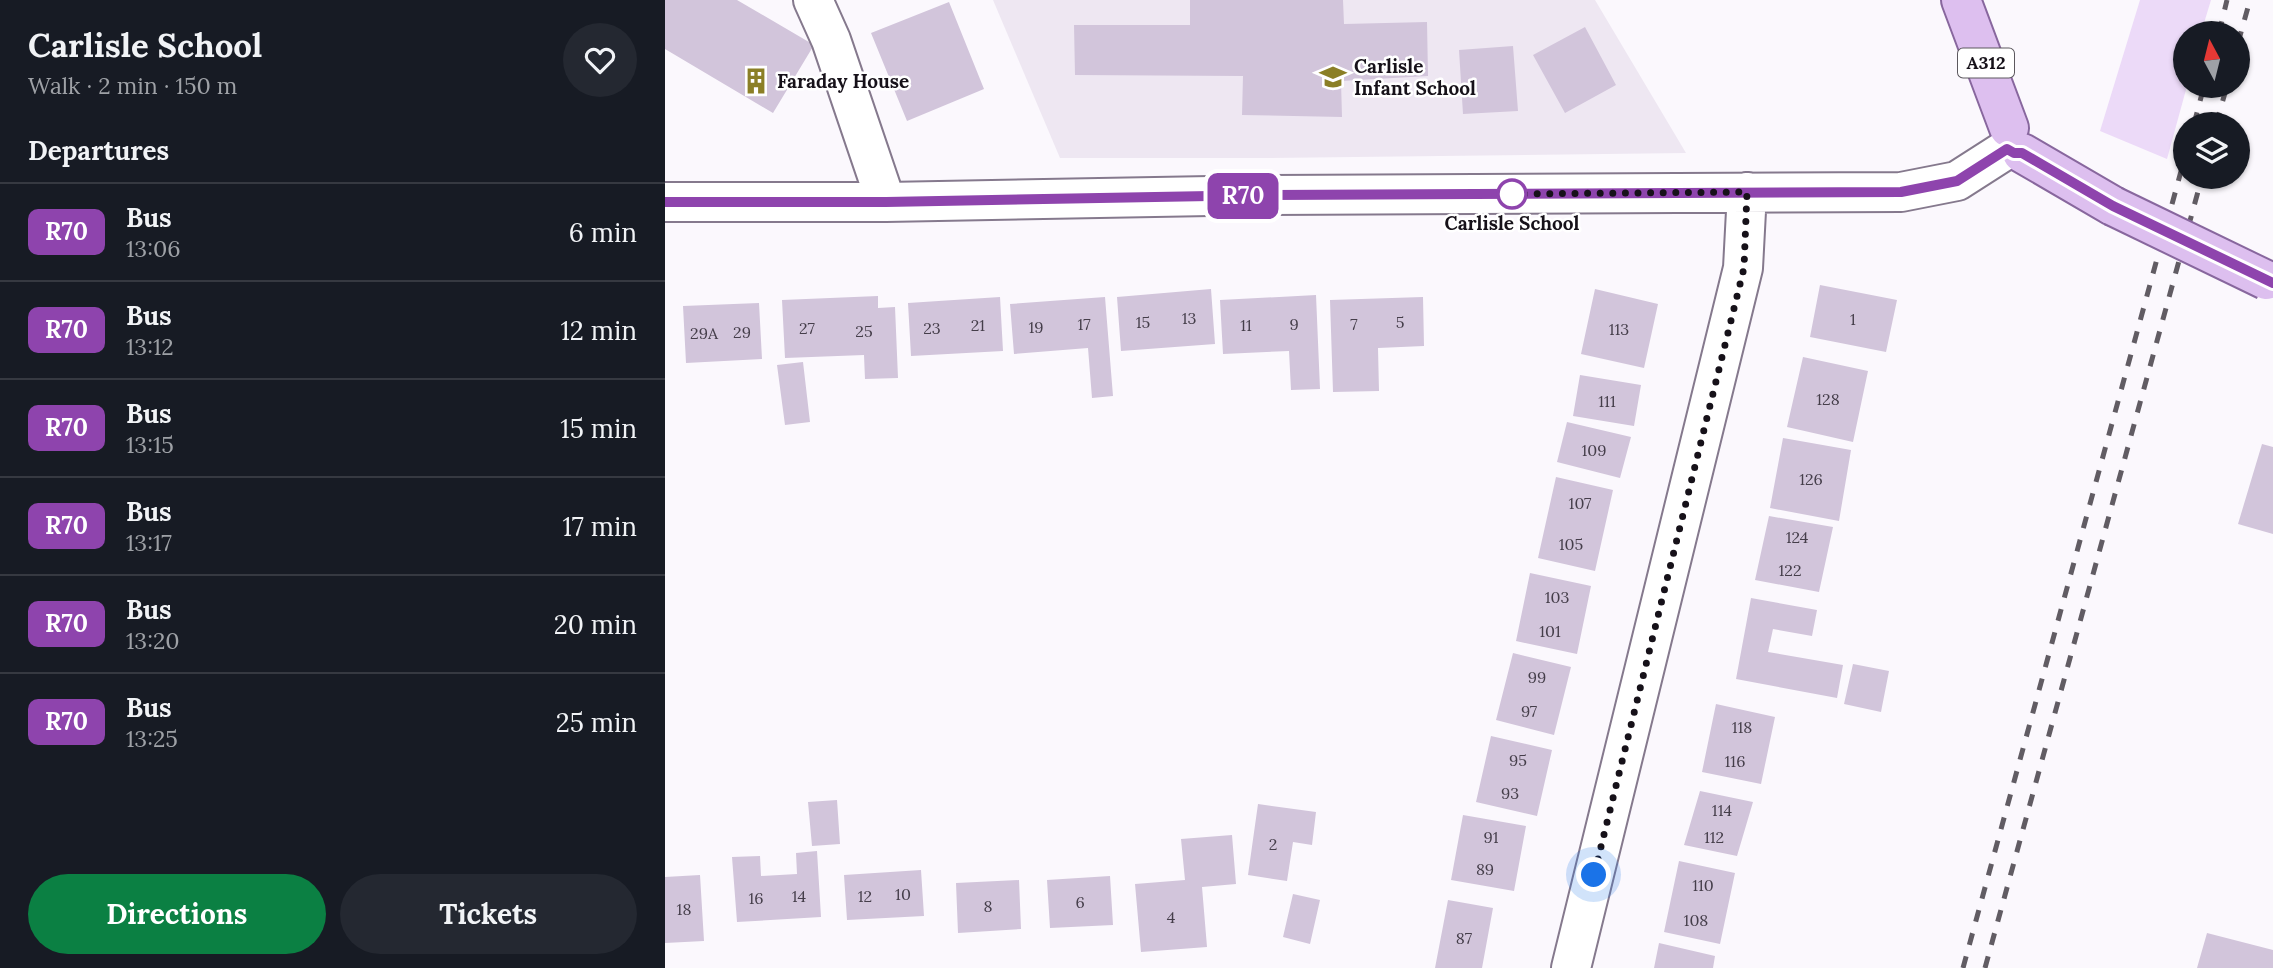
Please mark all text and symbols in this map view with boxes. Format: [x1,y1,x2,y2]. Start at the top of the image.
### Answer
north arrow [2173,21,2251,98]
map controls [2173,21,2250,189]
button: heart [563,23,637,97]
text: Carlisle School [28,24,262,66]
road number: A312 [1958,48,2014,78]
place label: Carlisle Infant School [1354,54,1476,100]
school or university icon: Carlisle Infant School [1318,62,1348,92]
building icon: Faraday House [741,66,771,96]
place label: Faraday House [777,69,909,93]
text: Walk · 2 min · 150 m [28,71,237,100]
button: layers [2173,112,2250,189]
text: Departures [28,134,169,167]
line badge: R70 [1203,173,1283,219]
marker: Carlisle School [1497,179,1527,209]
text: R70 [1222,180,1264,211]
text: Bus [126,201,172,234]
place label: Carlisle School [1445,211,1579,235]
text: R70 [45,216,88,247]
text: 6 min [569,216,637,249]
text: 13:06 [126,234,181,263]
text: Bus [126,299,172,332]
house number: 13 [1182,308,1196,328]
house number: 1 [1850,309,1856,329]
house number: 15 [1136,312,1150,332]
house number: 5 [1396,312,1404,332]
text: R70 [45,314,88,345]
text: 12 min [560,314,637,347]
house number: 17 [1077,314,1091,334]
house number: 9 [1289,314,1299,334]
house number: 7 [1350,314,1358,334]
house number: 21 [971,315,985,335]
house number: 11 [1240,315,1252,335]
house number: 19 [1028,317,1044,337]
house number: 27 [799,318,816,338]
house number: 23 [923,318,941,338]
house number: 113 [1609,319,1629,339]
house number: 25 [855,321,873,341]
house number: 29 [733,322,751,342]
house number: 29A [690,323,719,343]
text: 13:12 [126,332,174,361]
house number: 128 [1816,389,1840,409]
house number: 111 [1598,391,1616,411]
text: Bus [126,397,172,430]
text: R70 [45,412,88,443]
text: 15 min [560,412,637,445]
text: 13:15 [126,430,174,459]
house number: 109 [1581,440,1607,460]
house number: 126 [1799,469,1823,489]
house number: 107 [1569,493,1592,513]
text: Bus [126,495,172,528]
text: R70 [45,510,88,541]
text: 17 min [562,510,637,543]
house number: 124 [1786,527,1809,547]
text: 13:17 [126,528,172,557]
house number: 105 [1559,534,1583,554]
house number: 122 [1778,560,1802,580]
house number: 103 [1545,587,1569,607]
text: Bus [126,593,172,626]
text: R70 [45,608,88,639]
text: 20 min [554,608,637,641]
house number: 101 [1539,621,1561,641]
text: 13:20 [126,626,180,655]
house number: 99 [1528,667,1546,687]
text: Bus [126,691,172,724]
house number: 97 [1521,701,1538,721]
text: R70 [45,706,88,737]
text: 25 min [556,706,637,739]
house number: 118 [1732,717,1752,737]
text: 13:25 [126,724,178,753]
house number: 95 [1509,750,1527,770]
house number: 116 [1725,751,1745,771]
house number: 93 [1501,783,1519,803]
house number: 114 [1712,800,1732,820]
house number: 91 [1483,827,1499,847]
house number: 112 [1704,827,1724,847]
house number: 2 [1269,834,1277,854]
your location [1576,857,1611,892]
house number: 89 [1476,859,1494,879]
button: Directions [28,874,326,954]
button: Tickets [340,874,637,954]
house number: 110 [1692,875,1714,895]
house number: 10 [895,884,911,904]
house number: 14 [792,886,807,906]
house number: 12 [858,886,872,906]
house number: 16 [748,888,764,908]
house number: 6 [1075,892,1085,912]
house number: 8 [984,896,993,916]
house number: 18 [677,899,691,919]
house number: 4 [1167,907,1176,927]
house number: 108 [1684,910,1708,930]
house number: 87 [1456,928,1473,948]

